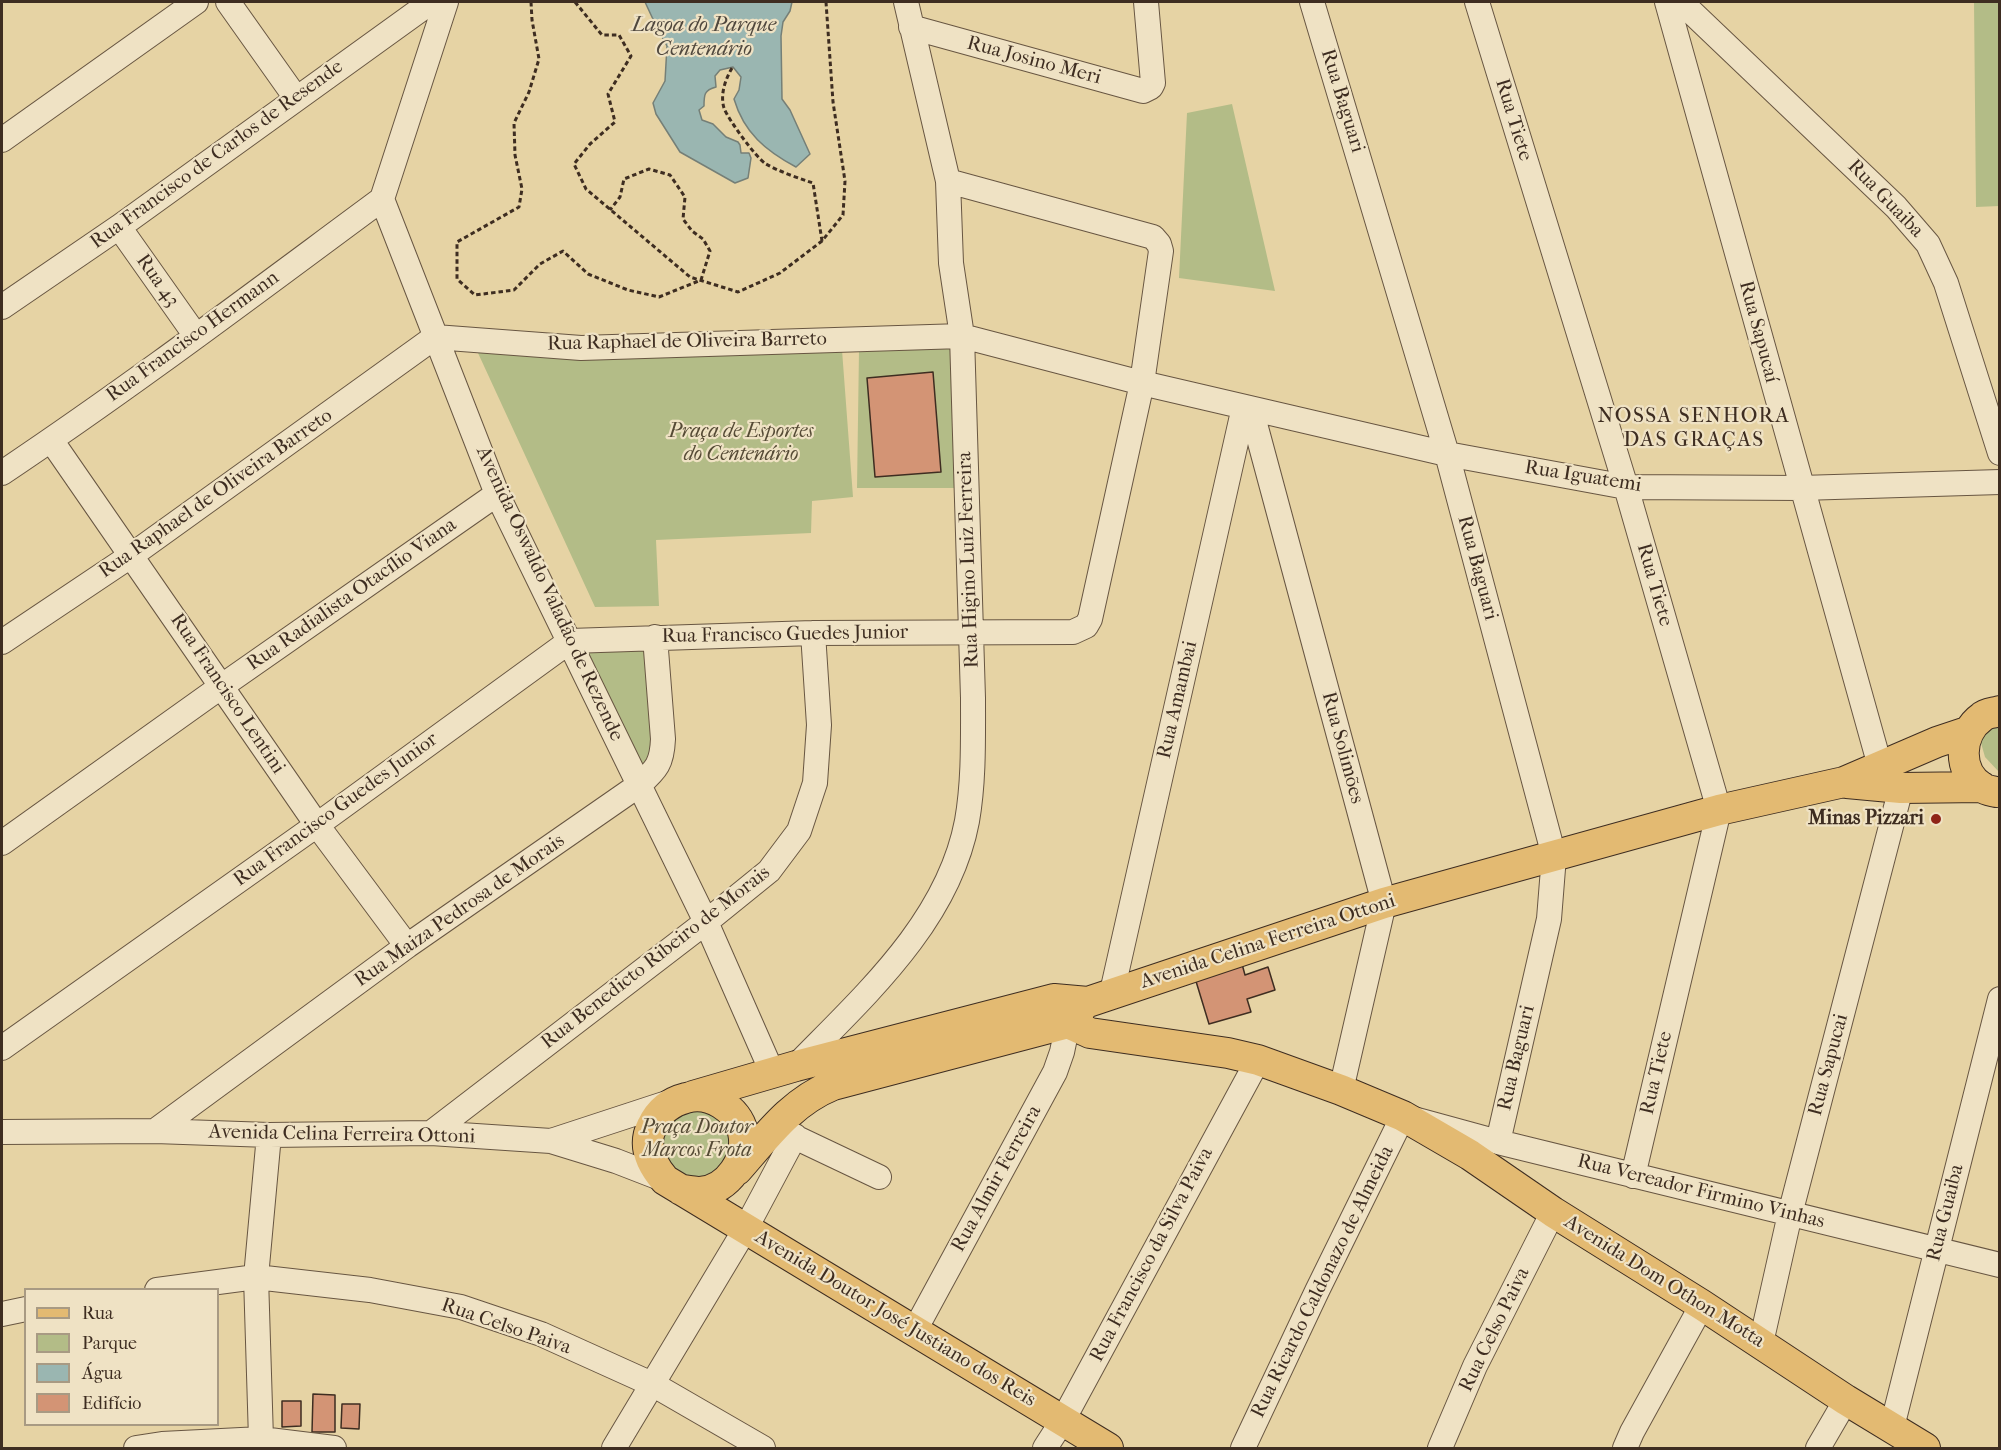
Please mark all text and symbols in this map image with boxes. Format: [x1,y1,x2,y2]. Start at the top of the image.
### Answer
water label: Lagoa do Parque Centenário [632,13,776,63]
street label: Rua Josino Meri [964,32,1104,90]
street label: Rua Baguari [1315,46,1369,156]
street label: Rua Francisco de Carlos de Resende [86,55,348,255]
street label: Rua Tiete [1489,76,1537,164]
street label: Rua Guaiba [1842,155,1928,243]
street label: Rua 43 [130,250,184,312]
street label: Rua Francisco Hermann [102,266,284,408]
street label: Rua Sapucaí [1733,278,1783,386]
street label: Rua Raphael de Oliveira Barreto [547,328,827,356]
street label: Rua Raphael de Oliveira Barreto [95,404,337,584]
district label: NOSSA SENHORA DAS GRAÇAS [1598,404,1790,454]
park label: Praça de Esportes do Centenário [669,420,813,467]
street label: Avenida Oswaldo Valadão de Rezende [470,443,628,745]
street label: Rua Higino Luiz Ferreira [953,451,985,669]
street label: Rua Iguatemi [1523,456,1643,498]
street label: Rua Radialista Otacílio Viana [243,513,461,677]
street label: Rua Baguari [1452,513,1502,623]
street label: Rua Tiete [1631,541,1677,629]
street label: Rua Francisco Lentini [164,609,290,779]
street label: Rua Francisco Guedes Junior [662,621,908,649]
street label: Rua Amambai [1153,639,1203,761]
street label: Rua Solimões [1316,689,1368,807]
street label: Rua Francisco Guedes Junior [229,728,443,892]
place label: Minas Pizzari [1808,807,1924,831]
marker: Minas Pizzari [1929,812,1943,826]
street label: Rua Maiza Pedrosa de Morais [350,829,570,993]
street label: Rua Benedicto Ribeiro de Morais [537,861,775,1055]
street label: Avenida Celina Ferreira Ottoni [1138,889,1398,995]
street label: Rua Baguari [1493,1003,1541,1113]
street label: Rua Sapucai [1804,1011,1854,1119]
street label: Rua Tiete [1636,1029,1678,1117]
street label: Rua Almir Ferreira [947,1102,1047,1256]
park label: Praça Doutor Marcos Frota [641,1116,753,1163]
street label: Avenida Celina Ferreira Ottoni [208,1121,476,1149]
street label: Rua Ricardo Caldonazo de Almeida [1246,1142,1400,1422]
street label: Rua Francisco da Silva Paiva [1085,1144,1219,1366]
street label: Rua Vereador Firmino Vinhas [1575,1150,1827,1234]
street label: Rua Guaiba [1922,1162,1970,1264]
street label: Avenida Dom Othon Motta [1559,1210,1769,1354]
street label: Avenida Doutor José Justiano dos Reis [750,1225,1040,1413]
street label: Rua Celso Paiva [1455,1264,1535,1396]
legend [24,1288,219,1426]
street label: Rua Celso Paiva [438,1294,574,1360]
text: Rua [82,1303,113,1324]
text: Parque [82,1333,137,1354]
text: Água [82,1363,122,1384]
text: Edifício [82,1393,141,1414]

